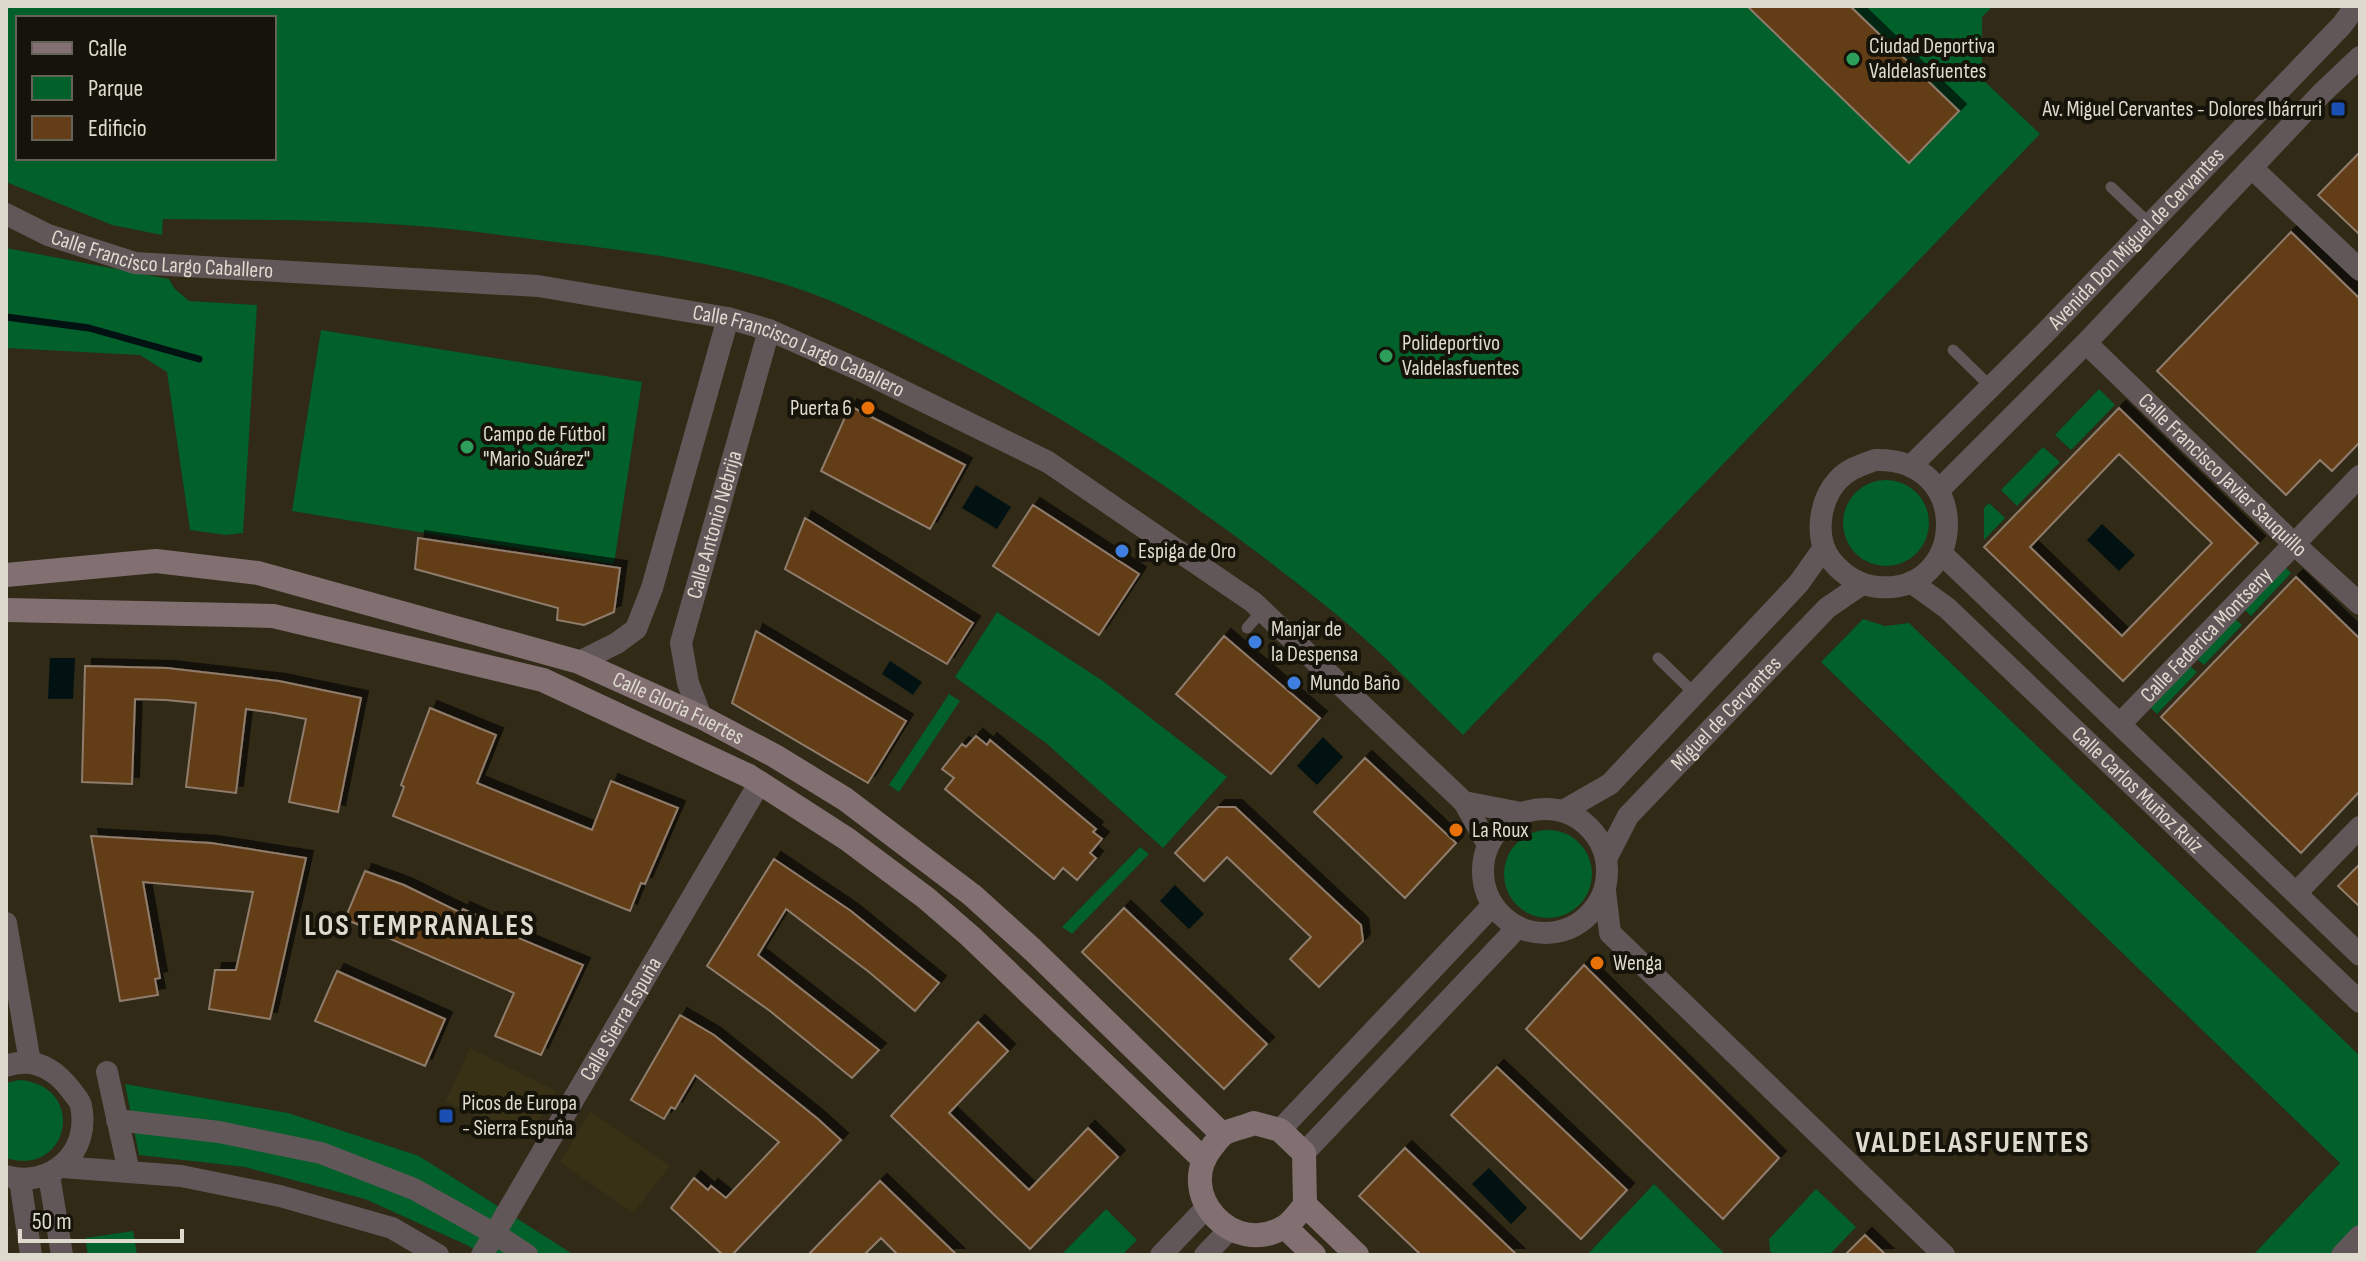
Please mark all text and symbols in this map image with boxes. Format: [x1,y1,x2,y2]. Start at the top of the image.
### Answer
legend [16,16,276,160]
place label: Ciudad Deportiva Valdelasfuentes [1869,33,1995,85]
text: Calle [88,34,127,63]
marker: Ciudad Deportiva Valdelasfuentes [1844,50,1862,68]
text: Parque [88,74,143,103]
place label: Av. Miguel Cervantes - Dolores Ibárruri [2041,96,2322,123]
marker: Av. Miguel Cervantes - Dolores Ibárruri [2329,100,2347,118]
text: Edificio [88,114,147,143]
street label: Avenida Don Miguel de Cervantes [2041,142,2230,336]
street label: Calle Francisco Largo Caballero [48,223,274,284]
street label: Calle Francisco Largo Caballero [691,299,909,403]
place label: Polideportivo Valdelasfuentes [1402,330,1520,382]
marker: Polideportivo Valdelasfuentes [1377,347,1395,365]
street label: Calle Francisco Javier Sauquillo [2132,387,2313,563]
place label: Puerta 6 [790,395,852,422]
marker: Puerta 6 [859,399,877,417]
place label: Campo de Fútbol "Mario Suárez" [483,421,606,473]
marker: Campo de Fútbol "Mario Suárez" [458,438,476,456]
street label: Calle Antonio Nebrija [681,447,748,602]
place label: Espiga de Oro [1138,538,1236,565]
marker: Espiga de Oro [1113,542,1131,560]
street label: Calle Federica Montseny [2135,561,2278,708]
place label: Manjar de la Despensa [1271,616,1358,668]
marker: Manjar de la Despensa [1246,633,1264,651]
street label: Miguel de Cervantes [1665,650,1787,776]
street label: Calle Gloria Fuertes [608,665,749,751]
place label: Mundo Baño [1310,670,1400,697]
marker: Mundo Baño [1285,674,1303,692]
street label: Calle Carlos Muñoz Ruiz [2066,721,2210,859]
place label: La Roux [1472,817,1529,844]
marker: La Roux [1447,821,1465,839]
district label: LOS TEMPRANALES [304,908,536,944]
place label: Wenga [1613,950,1662,977]
street label: Calle Sierra Espuña [574,952,668,1086]
marker: Wenga [1588,954,1606,972]
place label: Picos de Europa - Sierra Espuña [462,1090,577,1142]
marker: Picos de Europa - Sierra Espuña [437,1107,455,1125]
district label: VALDELASFUENTES [1856,1125,2090,1161]
scale bar [20,1193,182,1243]
text: 50 m [32,1207,72,1236]

